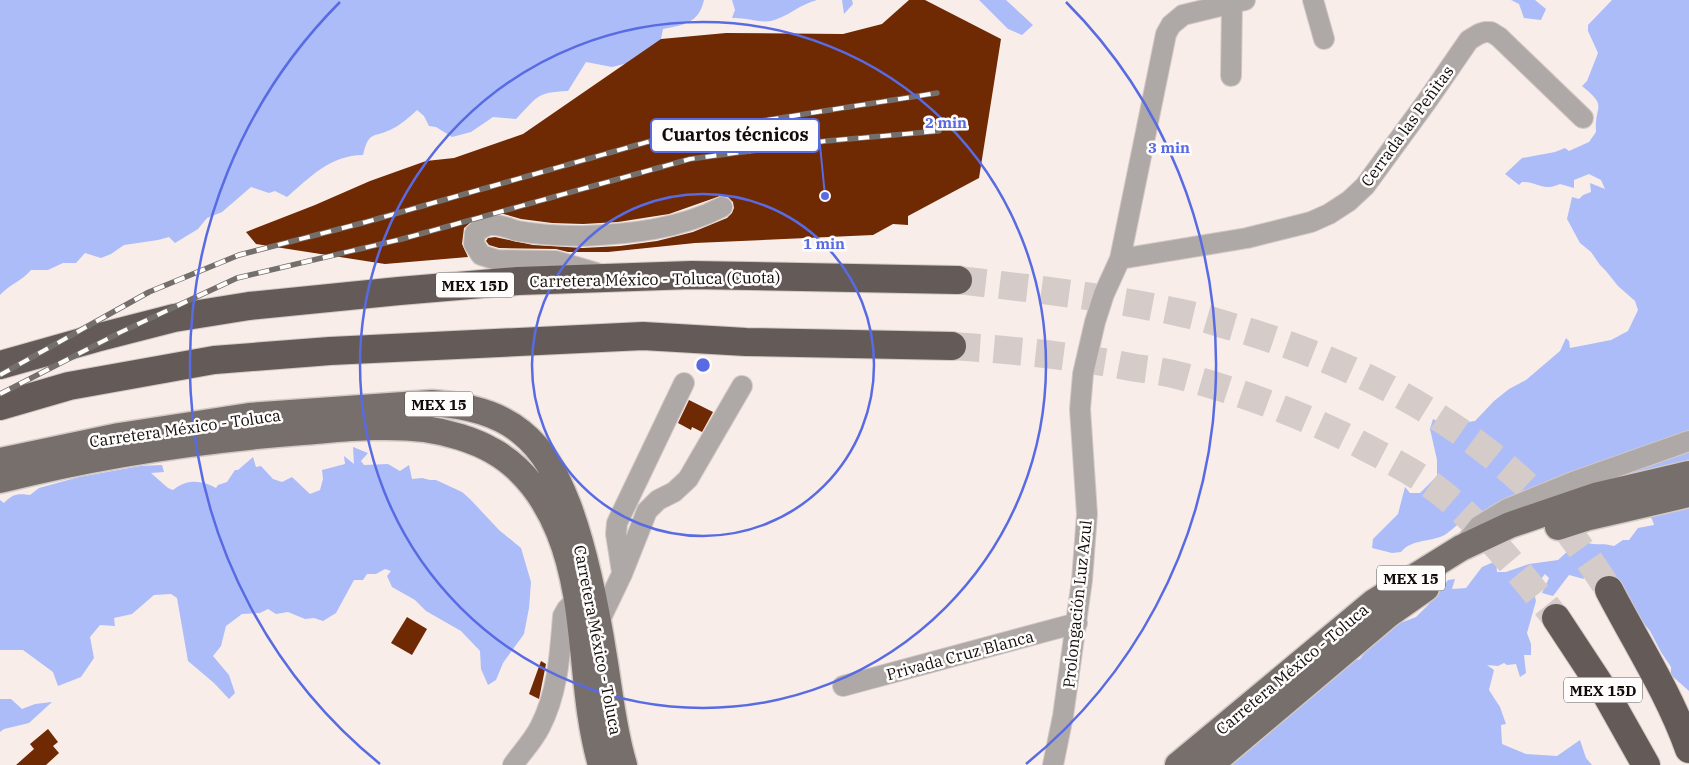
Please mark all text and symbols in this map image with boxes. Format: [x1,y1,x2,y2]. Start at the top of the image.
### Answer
street label: Cerrada las Peñitas [1356,62,1458,190]
text: 2 min [925,113,967,132]
callout: Cuartos técnicos [651,119,819,152]
text: Cuartos técnicos [661,123,809,146]
text: 3 min [1148,138,1190,157]
text: 1 min [803,234,845,253]
street label: Carretera México - Toluca (Cuota) [529,267,781,291]
road number: MEX 15D [436,272,514,298]
centre of rings [694,356,712,374]
road number: MEX 15 [405,392,473,416]
street label: Carretera México - Toluca [88,405,282,451]
street label: Prolongación Luz Azul [1058,519,1096,689]
street label: Carretera México - Toluca [570,543,626,737]
road number: MEX 15 [1377,566,1445,590]
street label: Carretera México - Toluca [1212,599,1373,739]
street label: Privada Cruz Blanca [884,626,1036,684]
road number: MEX 15D [1564,678,1642,702]

